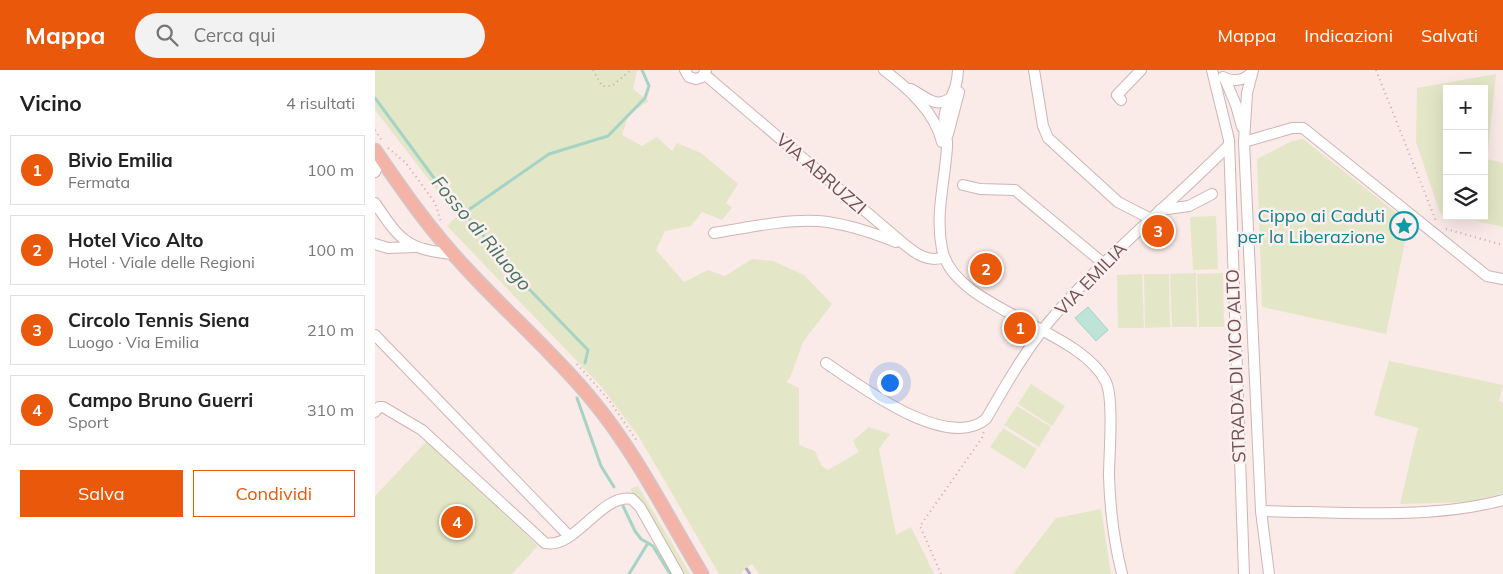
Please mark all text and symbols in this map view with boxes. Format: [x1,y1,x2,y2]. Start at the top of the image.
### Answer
search box [135,13,485,58]
text: Mappa [25,20,105,50]
icon: search [153,21,181,49]
text: Cerca qui [193,23,275,47]
text: Mappa [1218,24,1276,47]
text: Indicazioni [1304,24,1393,47]
text: Salvati [1421,24,1478,47]
map controls [1443,85,1488,220]
button: + [1443,85,1488,130]
text: Vicino [20,90,82,116]
text: 4 risultati [286,93,355,113]
street label: VIA ABRUZZI [771,128,871,219]
button: − [1443,130,1488,175]
text: Bivio Emilia [68,148,173,172]
text: 1 [32,160,42,180]
text: 100 m [307,160,354,180]
water label: Fosso di Riluogo [427,171,537,296]
text: Fermata [68,172,130,192]
button: layers [1443,175,1488,220]
place label: Cippo ai Caduti per la Liberazione [1237,204,1385,248]
place icon: Cippo ai Caduti per la Liberazione [1389,211,1419,241]
pin: 3 [1142,212,1174,250]
text: Hotel Vico Alto [68,228,204,252]
street label: VIA EMILIA [1050,237,1131,320]
text: 2 [32,240,42,260]
text: 100 m [307,240,354,260]
pin: 2 [970,250,1002,288]
text: Hotel · Viale delle Regioni [68,252,255,272]
street label: STRADA DI VICO ALTO [1221,269,1250,463]
text: Circolo Tennis Siena [68,308,250,332]
pin: 1 [1004,309,1036,347]
text: 3 [32,320,42,340]
text: 210 m [307,320,354,340]
text: Luogo · Via Emilia [68,332,199,352]
your location [877,370,903,396]
text: Campo Bruno Guerri [68,388,253,412]
text: 4 [32,400,42,420]
text: 310 m [307,400,354,420]
text: Sport [68,412,109,432]
button: Salva [20,470,183,517]
button: Condividi [193,470,355,517]
pin: 4 [441,503,473,541]

